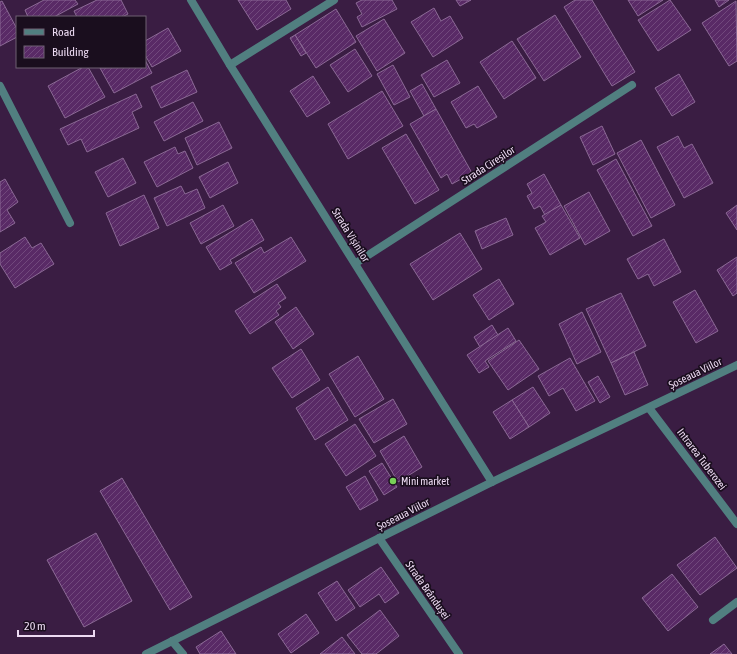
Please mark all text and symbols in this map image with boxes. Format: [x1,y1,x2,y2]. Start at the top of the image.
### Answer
legend [16,16,146,68]
text: Road [52,25,75,39]
text: Building [52,45,90,59]
street label: Strada Cireșilor [459,143,518,187]
street label: Strada Vișinilor [330,206,373,265]
street label: Șoseaua Viilor [667,355,724,391]
street label: Intrarea Tuberozei [675,426,729,492]
place label: Mini market [401,475,449,487]
marker: Mini market [388,476,398,486]
street label: Șoseaua Viilor [375,495,432,532]
street label: Strada Brândușei [403,559,453,621]
scale bar [18,612,94,638]
text: 20 m [24,619,46,633]

